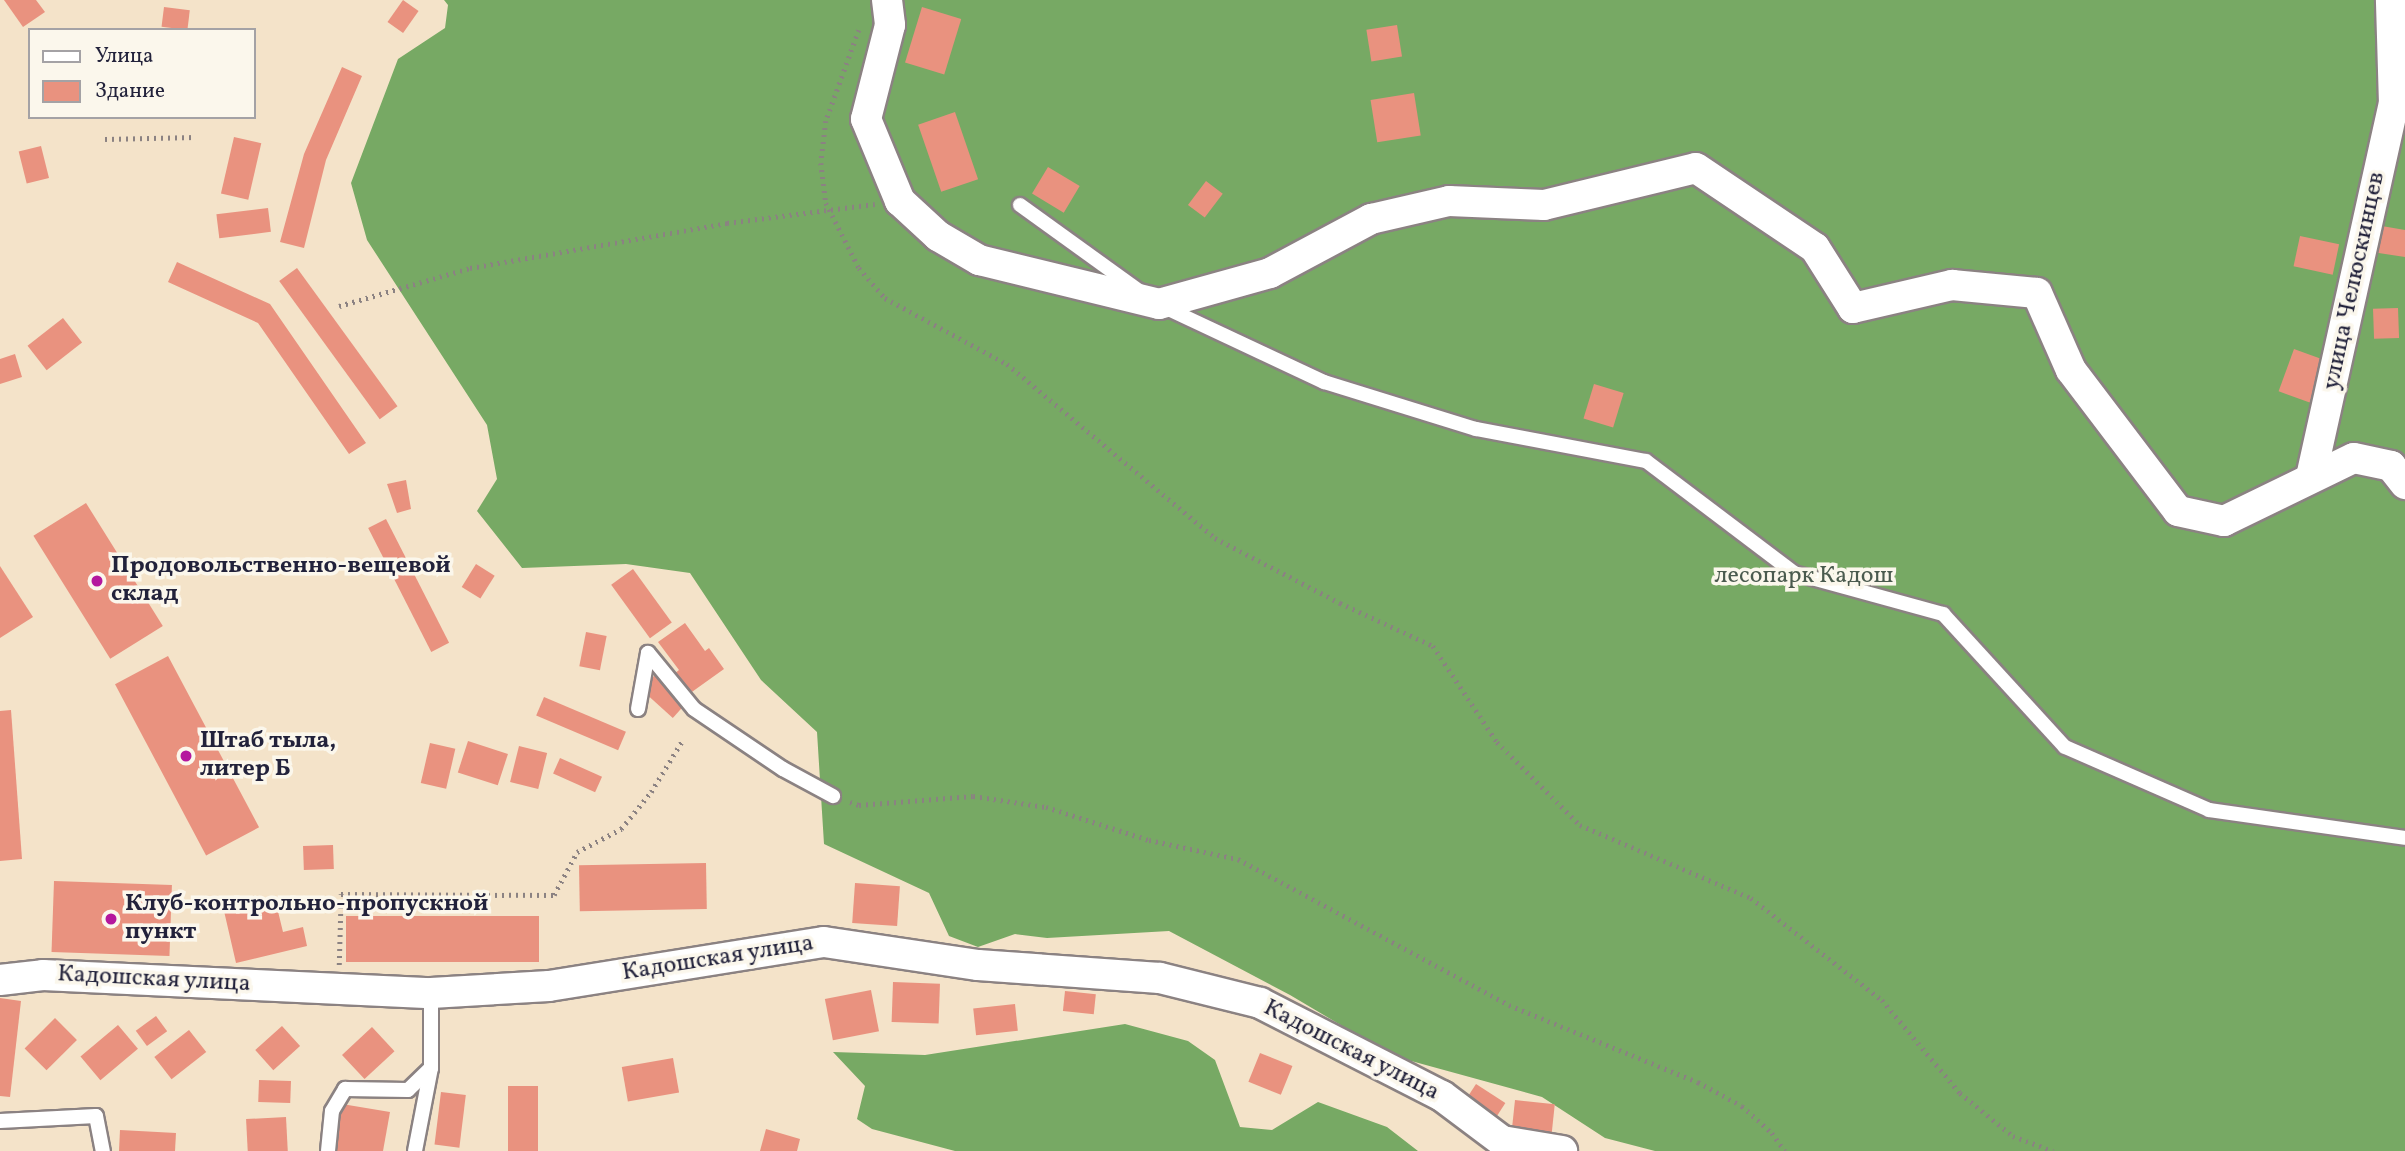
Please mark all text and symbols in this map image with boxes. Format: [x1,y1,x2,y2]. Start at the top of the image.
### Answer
legend [28,28,256,119]
text: Улица [95,42,153,71]
text: Здание [95,77,165,106]
street label: улица Челюскинцев [2318,169,2392,393]
place label: Продовольственно-вещевой склад [111,553,451,609]
park label: лесопарк Кадош [1714,563,1894,591]
marker: Продовольственно-вещевой склад [89,573,105,589]
place label: Штаб тыла, литер Б [200,728,337,784]
marker: Штаб тыла, литер Б [178,748,194,764]
place label: Клуб-контрольно-пропускной пункт [125,891,488,947]
marker: Клуб-контрольно-пропускной пункт [103,911,119,927]
street label: Кадошская улица [620,930,816,988]
street label: Кадошская улица [56,961,252,999]
street label: Кадошская улица [1258,994,1444,1108]

